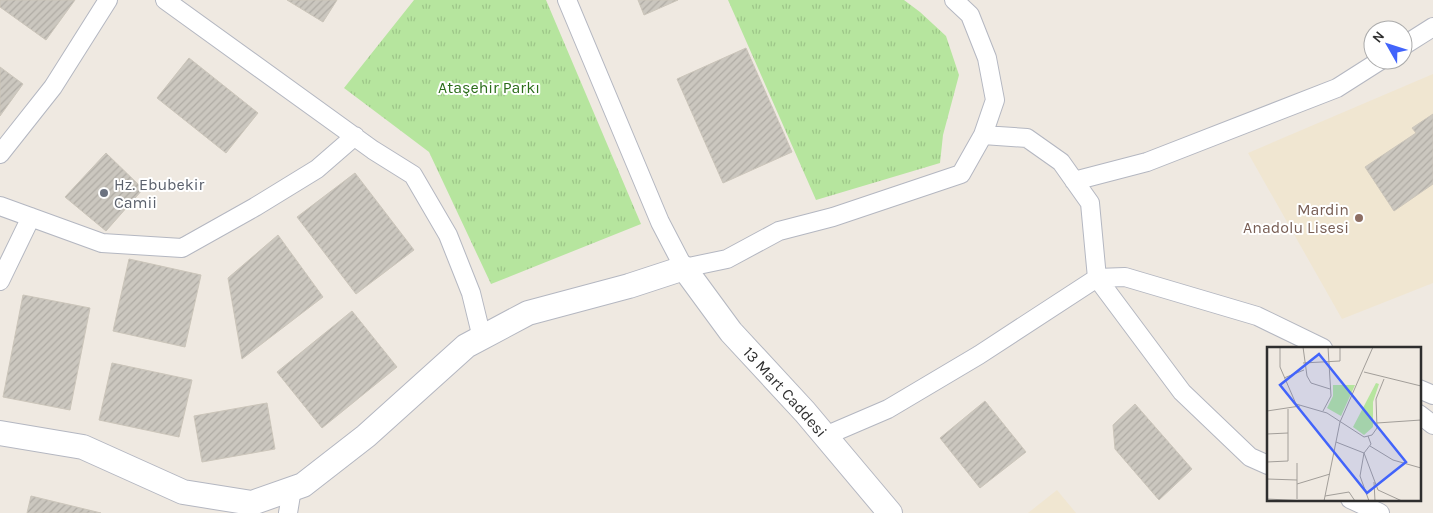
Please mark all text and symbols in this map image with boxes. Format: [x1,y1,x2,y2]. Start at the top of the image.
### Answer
north arrow [1363,20,1413,70]
text: N [1369,28,1388,46]
park label: Ataşehir Parkı [438,78,540,97]
place label: Hz. Ebubekir Camii [114,175,205,212]
marker: Hz. Ebubekir Camii [98,187,110,199]
place label: Mardin Anadolu Lisesi [1243,200,1349,237]
marker: Mardin Anadolu Lisesi [1353,212,1365,224]
street label: 13 Mart Caddesi [740,342,831,441]
inset map [1267,347,1420,500]

